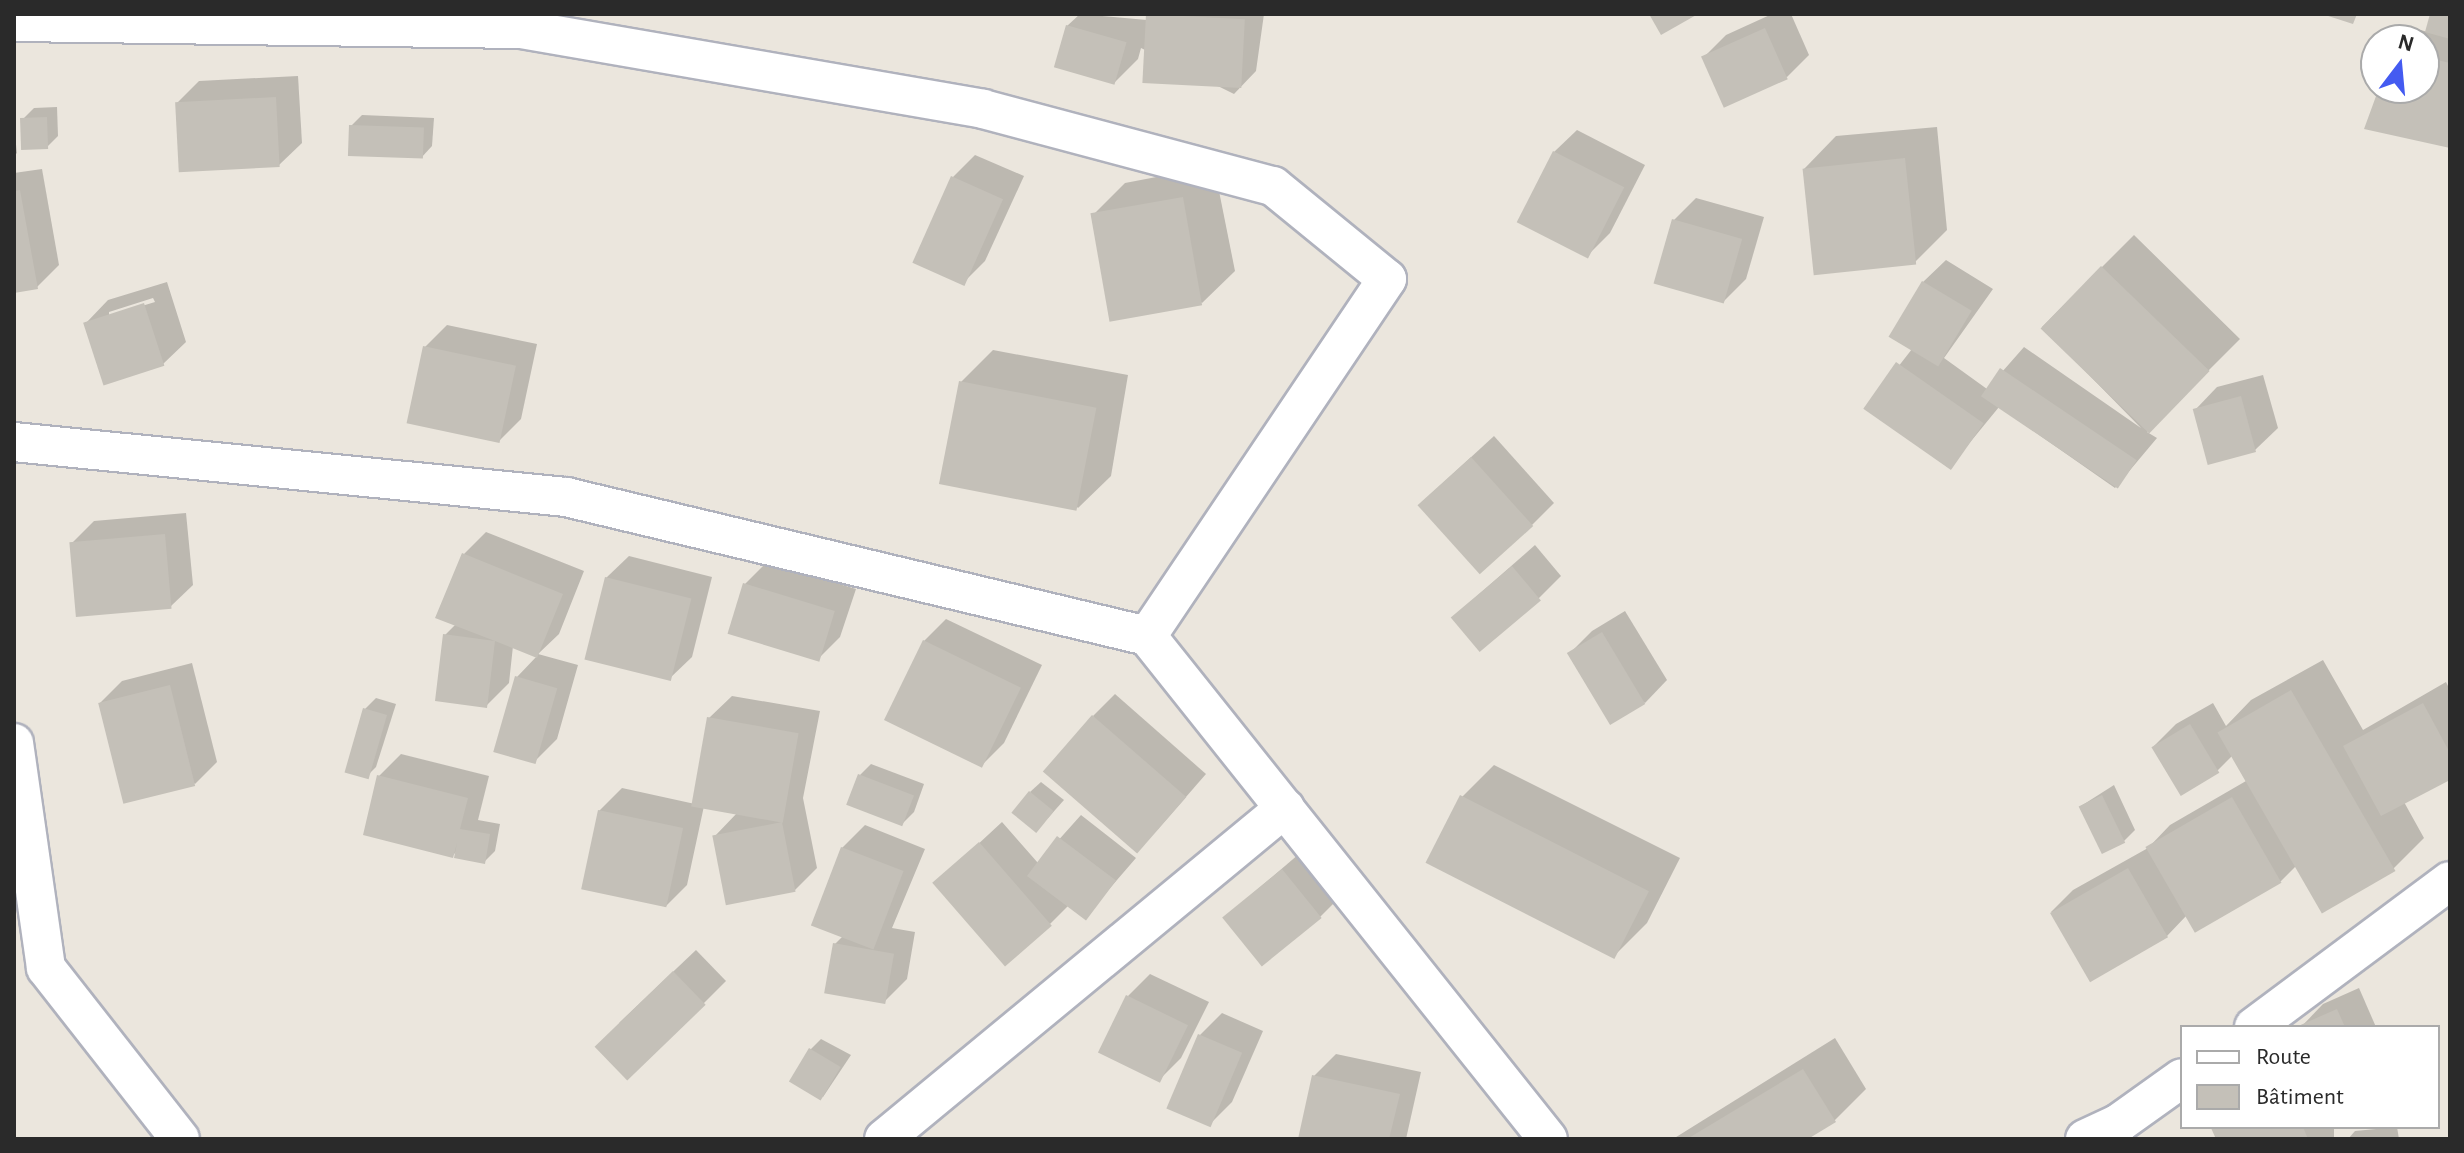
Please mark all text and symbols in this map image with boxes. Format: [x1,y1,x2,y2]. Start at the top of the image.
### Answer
north arrow [2360,24,2440,104]
text: N [2396,30,2416,56]
legend [2180,1025,2440,1129]
text: Route [2256,1045,2311,1069]
text: Bâtiment [2256,1085,2344,1109]

